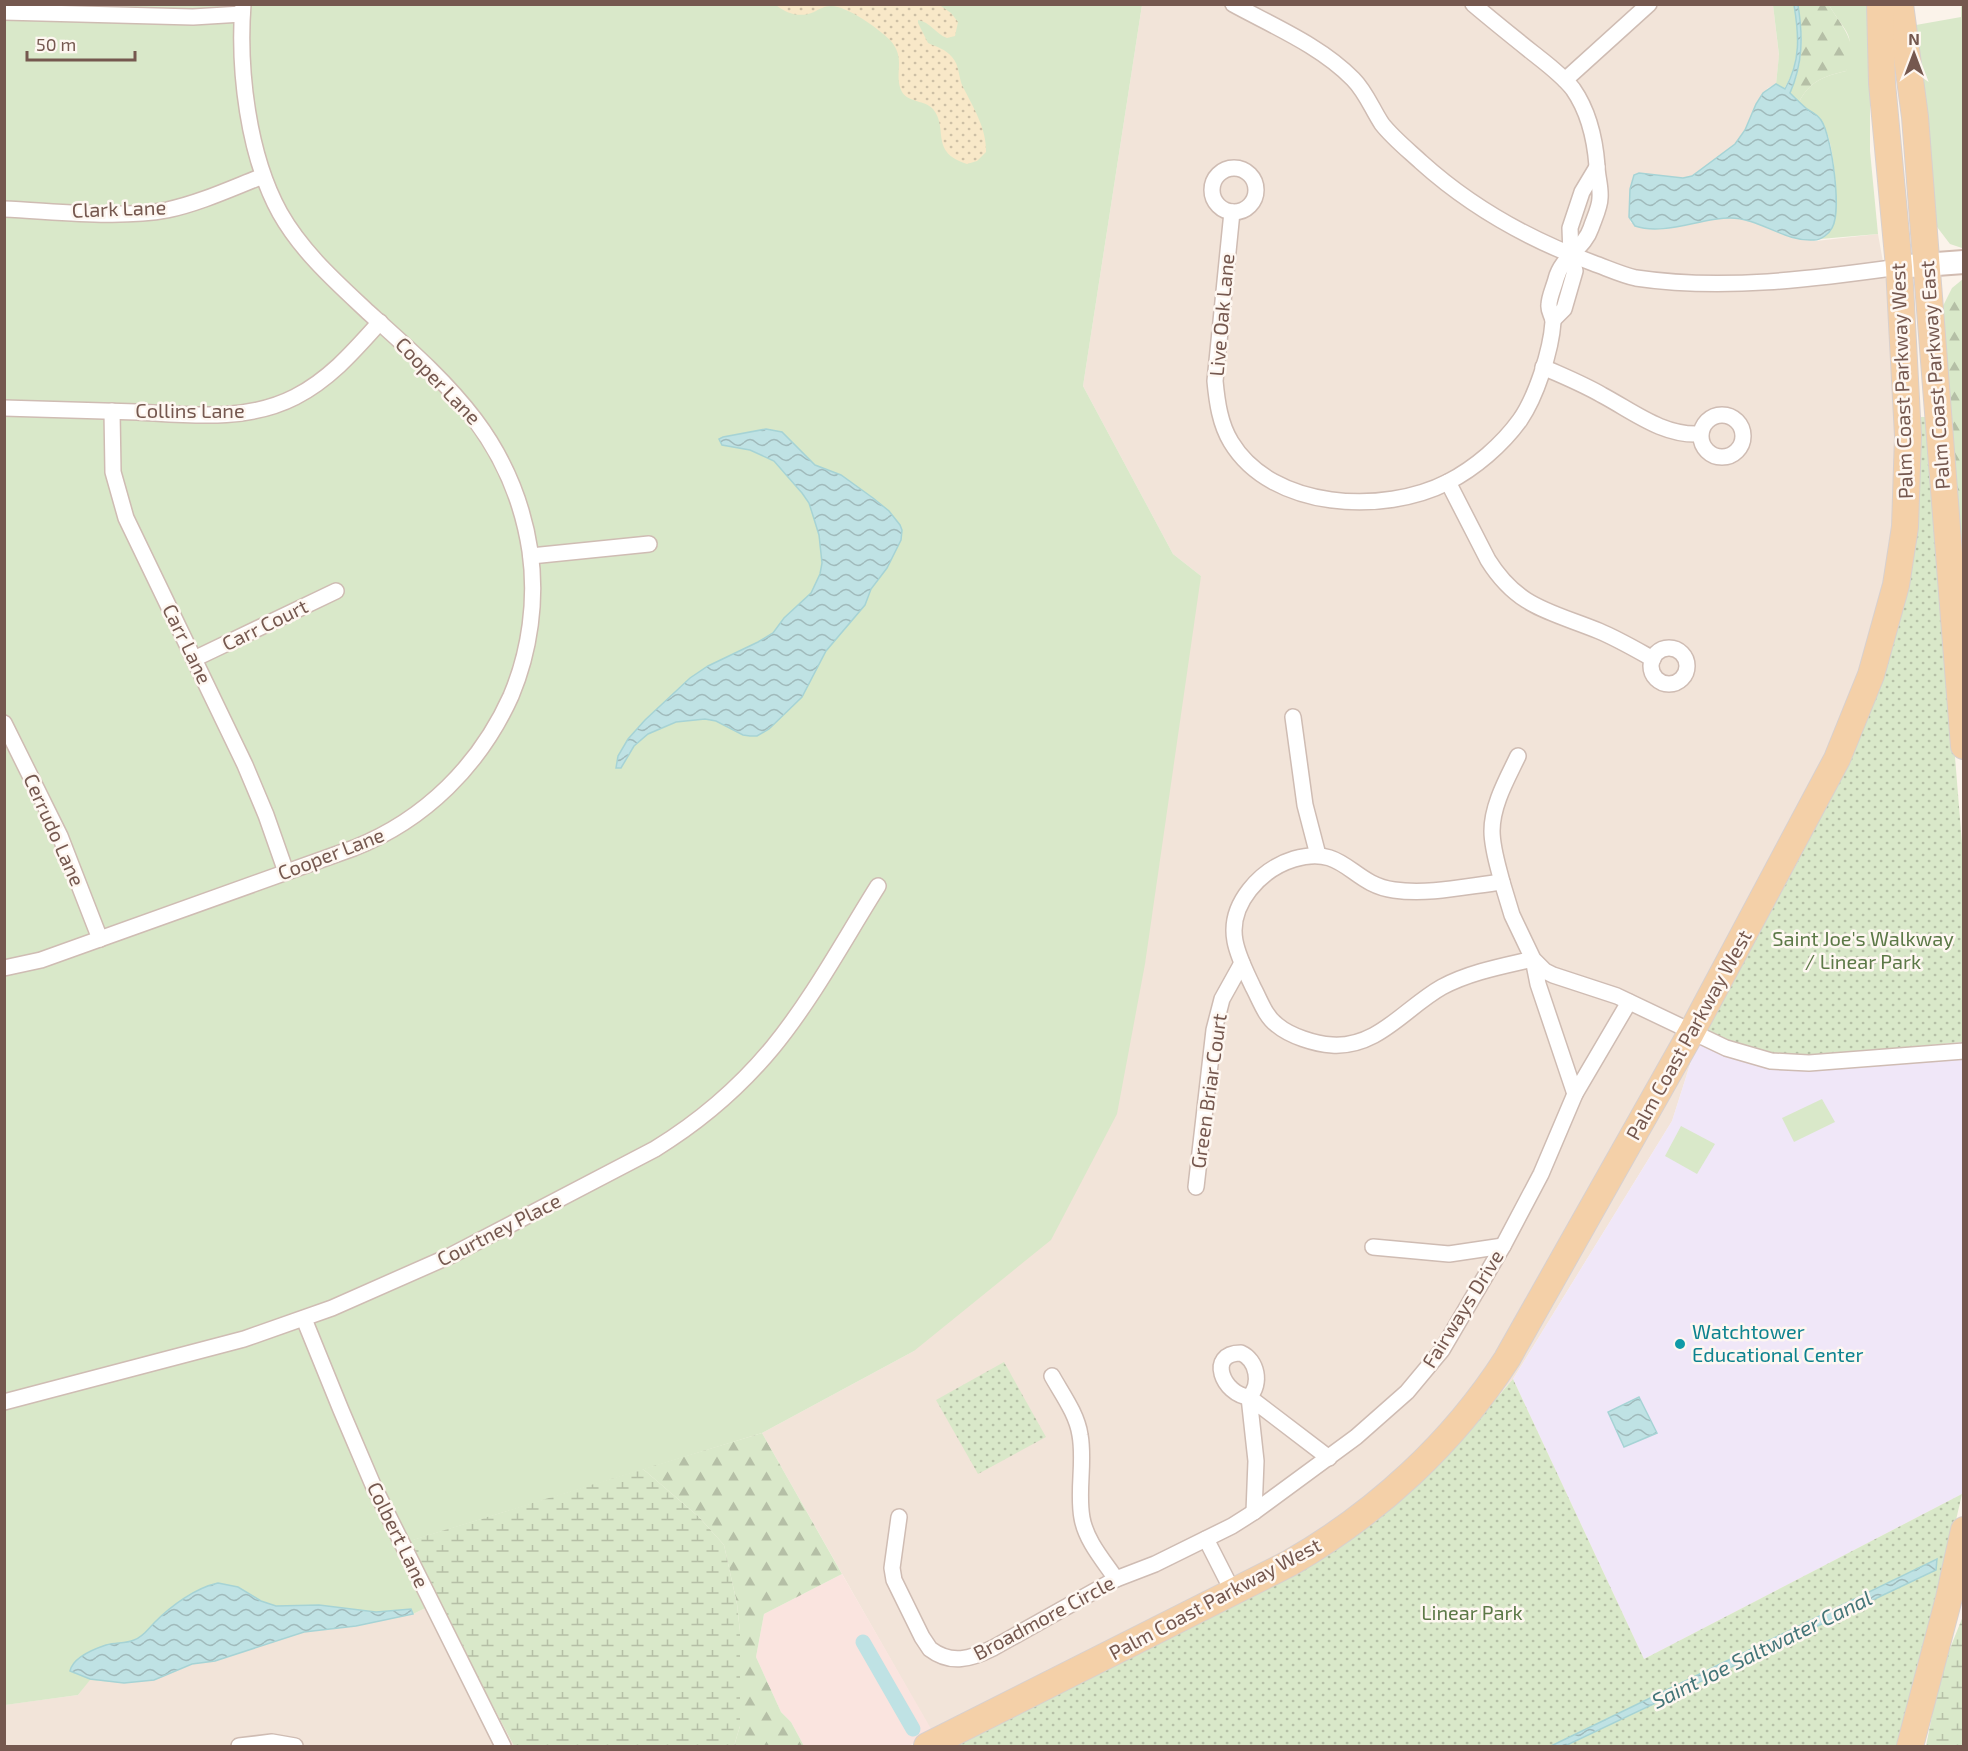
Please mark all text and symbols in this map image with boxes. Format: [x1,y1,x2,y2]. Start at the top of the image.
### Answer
scale bar [27,24,135,62]
north arrow [1884,24,1944,84]
text: N [1908,29,1920,48]
text: 50 m [36,33,76,55]
street label: Clark Lane [71,194,167,222]
street label: Live Oak Lane [1204,252,1238,377]
street label: Palm Coast Parkway East [1914,259,1954,490]
street label: Palm Coast Parkway West [1885,262,1917,500]
street label: Cooper Lane [391,332,486,429]
street label: Collins Lane [135,398,245,422]
street label: Carr Court [218,593,312,655]
street label: Carr Lane [158,600,218,688]
street label: Cerrudo Lane [19,770,90,890]
street label: Cooper Lane [274,822,387,884]
street label: Palm Coast Parkway West [1620,925,1756,1144]
park label: Saint Joe's Walkway / Linear Park [1772,926,1954,973]
street label: Green Briar Court [1185,1012,1231,1170]
street label: Courtney Place [433,1188,564,1271]
street label: Fairways Drive [1416,1245,1508,1372]
place label: Watchtower Educational Center [1692,1319,1863,1366]
marker: Watchtower Educational Center [1673,1337,1687,1351]
street label: Colbert Lane [363,1478,435,1591]
street label: Palm Coast Parkway West [1105,1532,1325,1664]
street label: Broadmore Circle [969,1570,1118,1664]
water label: Saint Joe Saltwater Canal [1647,1584,1875,1713]
park label: Linear Park [1421,1600,1523,1624]

